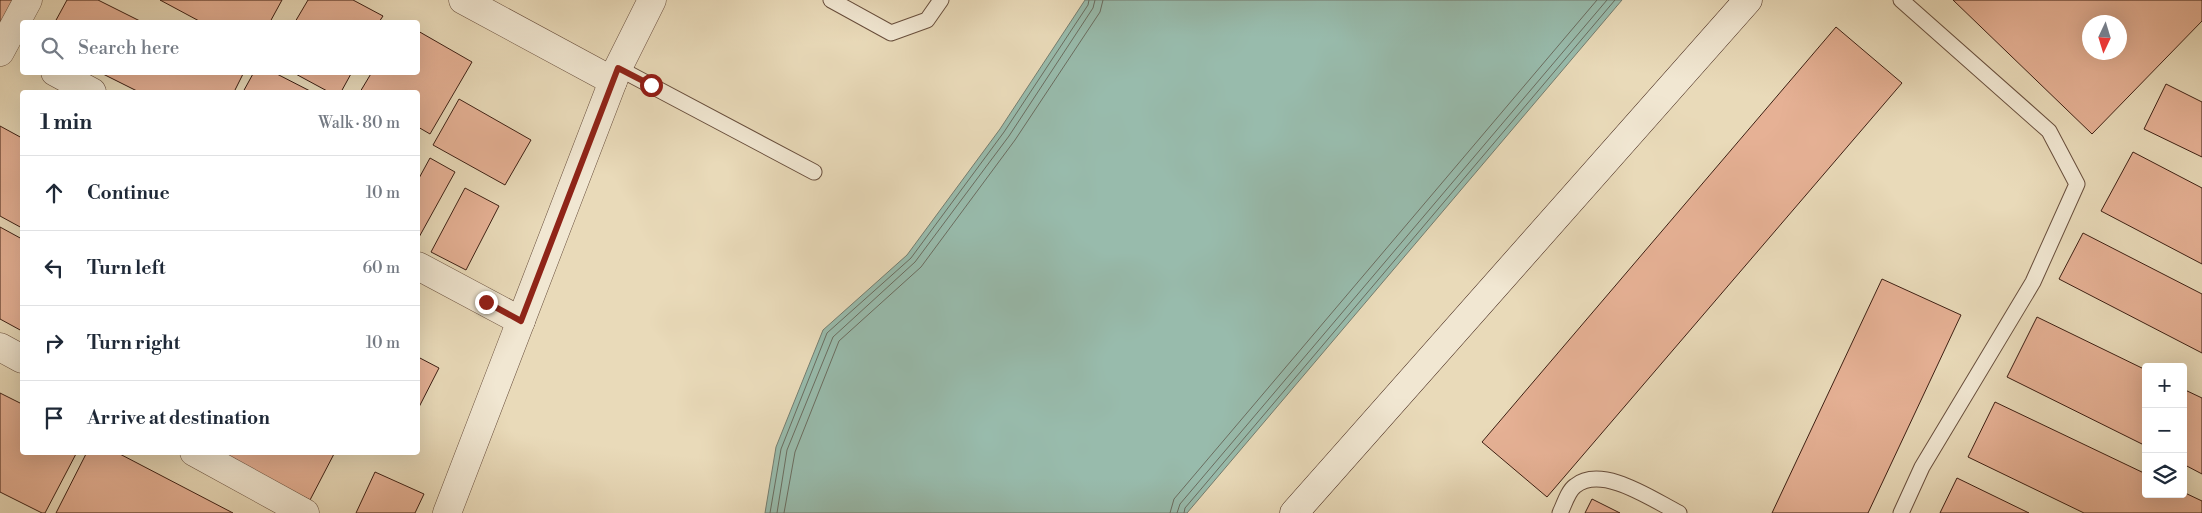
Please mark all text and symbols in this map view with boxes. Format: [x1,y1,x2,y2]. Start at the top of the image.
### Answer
north arrow [2082,15,2127,60]
search box [20,20,420,75]
icon: search [38,34,66,62]
text: Search here [78,36,179,60]
route start [640,74,663,97]
text: 1 min [40,110,92,136]
text: Walk · 80 m [318,113,400,133]
icon: ahead [40,179,68,207]
text: Continue [87,181,170,205]
text: 10 m [366,183,400,203]
icon: left [40,254,68,282]
text: Turn left [87,256,166,280]
text: 60 m [362,258,400,278]
route end [475,291,498,314]
icon: right [40,329,68,357]
text: Turn right [87,331,180,355]
text: 10 m [366,333,400,353]
map controls [2142,363,2187,498]
button: + [2142,363,2187,408]
icon: arrive [40,404,68,432]
text: Arrive at destination [87,406,270,430]
button: − [2142,408,2187,453]
button: layers [2142,453,2187,498]

